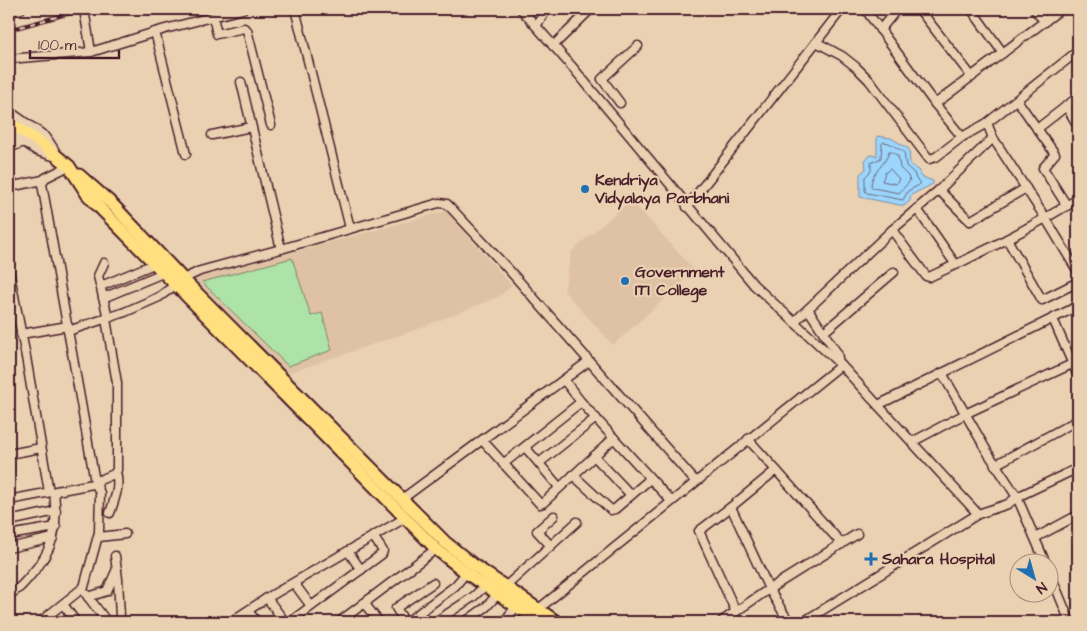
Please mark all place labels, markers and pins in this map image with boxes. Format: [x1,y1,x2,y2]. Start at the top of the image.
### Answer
place label: Kendriya Vidyalaya Parbhani [594,169,730,210]
marker: Kendriya Vidyalaya Parbhani [579,183,591,195]
place label: Government ITI College [635,261,725,303]
marker: Government ITI College [619,275,631,287]
place label: Sahara Hospital [881,548,996,570]
marker: Sahara Hospital [864,552,878,566]

